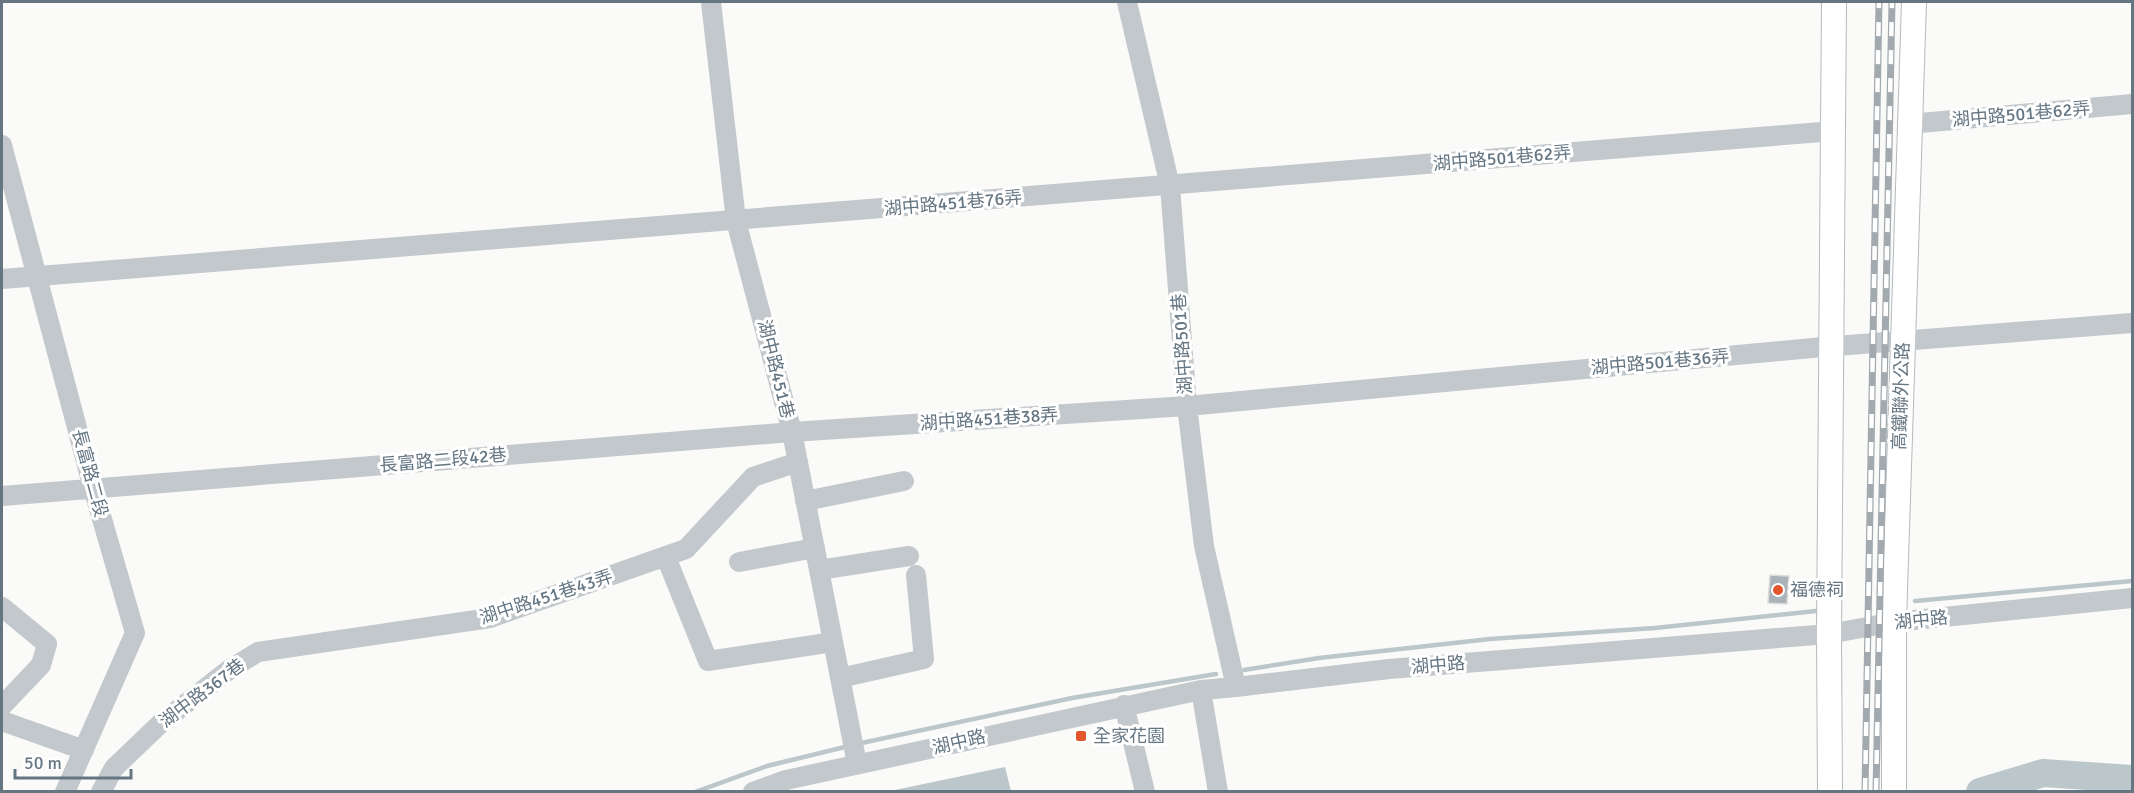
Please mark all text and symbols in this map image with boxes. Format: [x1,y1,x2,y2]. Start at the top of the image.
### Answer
street label: 湖中路501巷62弄 [1951,97,2091,131]
street label: 湖中路501巷62弄 [1432,141,1572,175]
street label: 湖中路451巷76弄 [883,186,1023,220]
street label: 湖中路501巷 [1167,293,1197,395]
street label: 湖中路451巷 [753,317,799,421]
street label: 高鐵聯外公路 [1888,342,1914,450]
street label: 湖中路501巷36弄 [1590,345,1730,379]
street label: 湖中路451巷38弄 [919,403,1059,435]
street label: 長富路二段 [68,427,112,519]
street label: 長富路二段42巷 [379,443,507,477]
street label: 湖中路451巷43弄 [477,565,615,629]
place label: 福德祠 [1790,579,1844,601]
marker: 福德祠 [1771,583,1785,597]
street label: 湖中路 [1893,606,1949,634]
street label: 湖中路 [1410,652,1466,678]
street label: 湖中路367巷 [155,654,249,732]
street label: 湖中路 [930,725,988,759]
place label: 全家花園 [1093,725,1165,747]
marker: 全家花園 [1074,729,1088,743]
scale bar [15,742,130,780]
text: 50 m [24,752,62,774]

